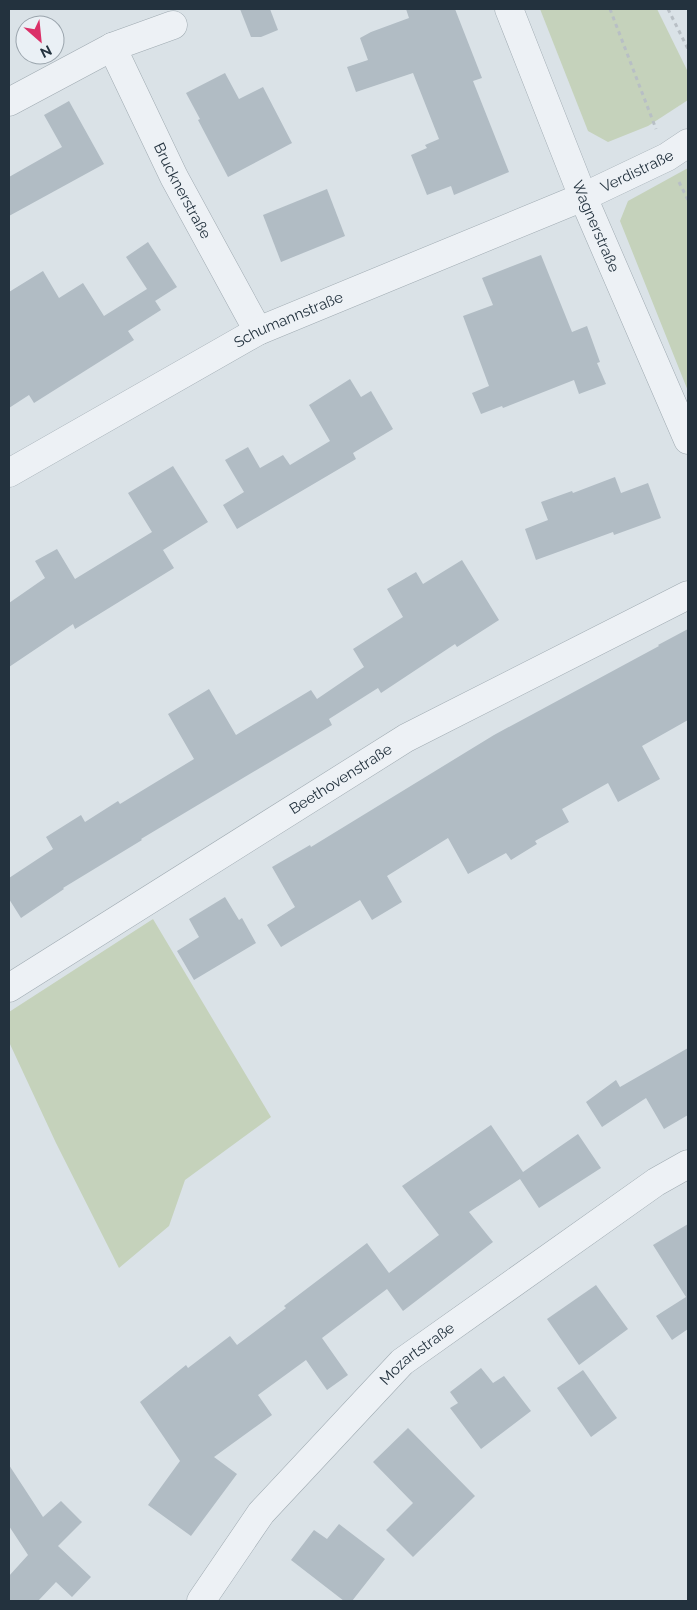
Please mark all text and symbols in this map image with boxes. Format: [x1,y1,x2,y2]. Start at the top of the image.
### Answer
north arrow [15,15,65,65]
text: N [38,42,54,61]
street label: Brucknerstraße [150,140,215,242]
street label: Verdistraße [598,146,677,196]
street label: Wagnerstraße [568,178,623,275]
street label: Schumannstraße [231,288,346,352]
street label: Beethovenstraße [286,740,396,818]
street label: Mozartstraße [376,1319,458,1389]

